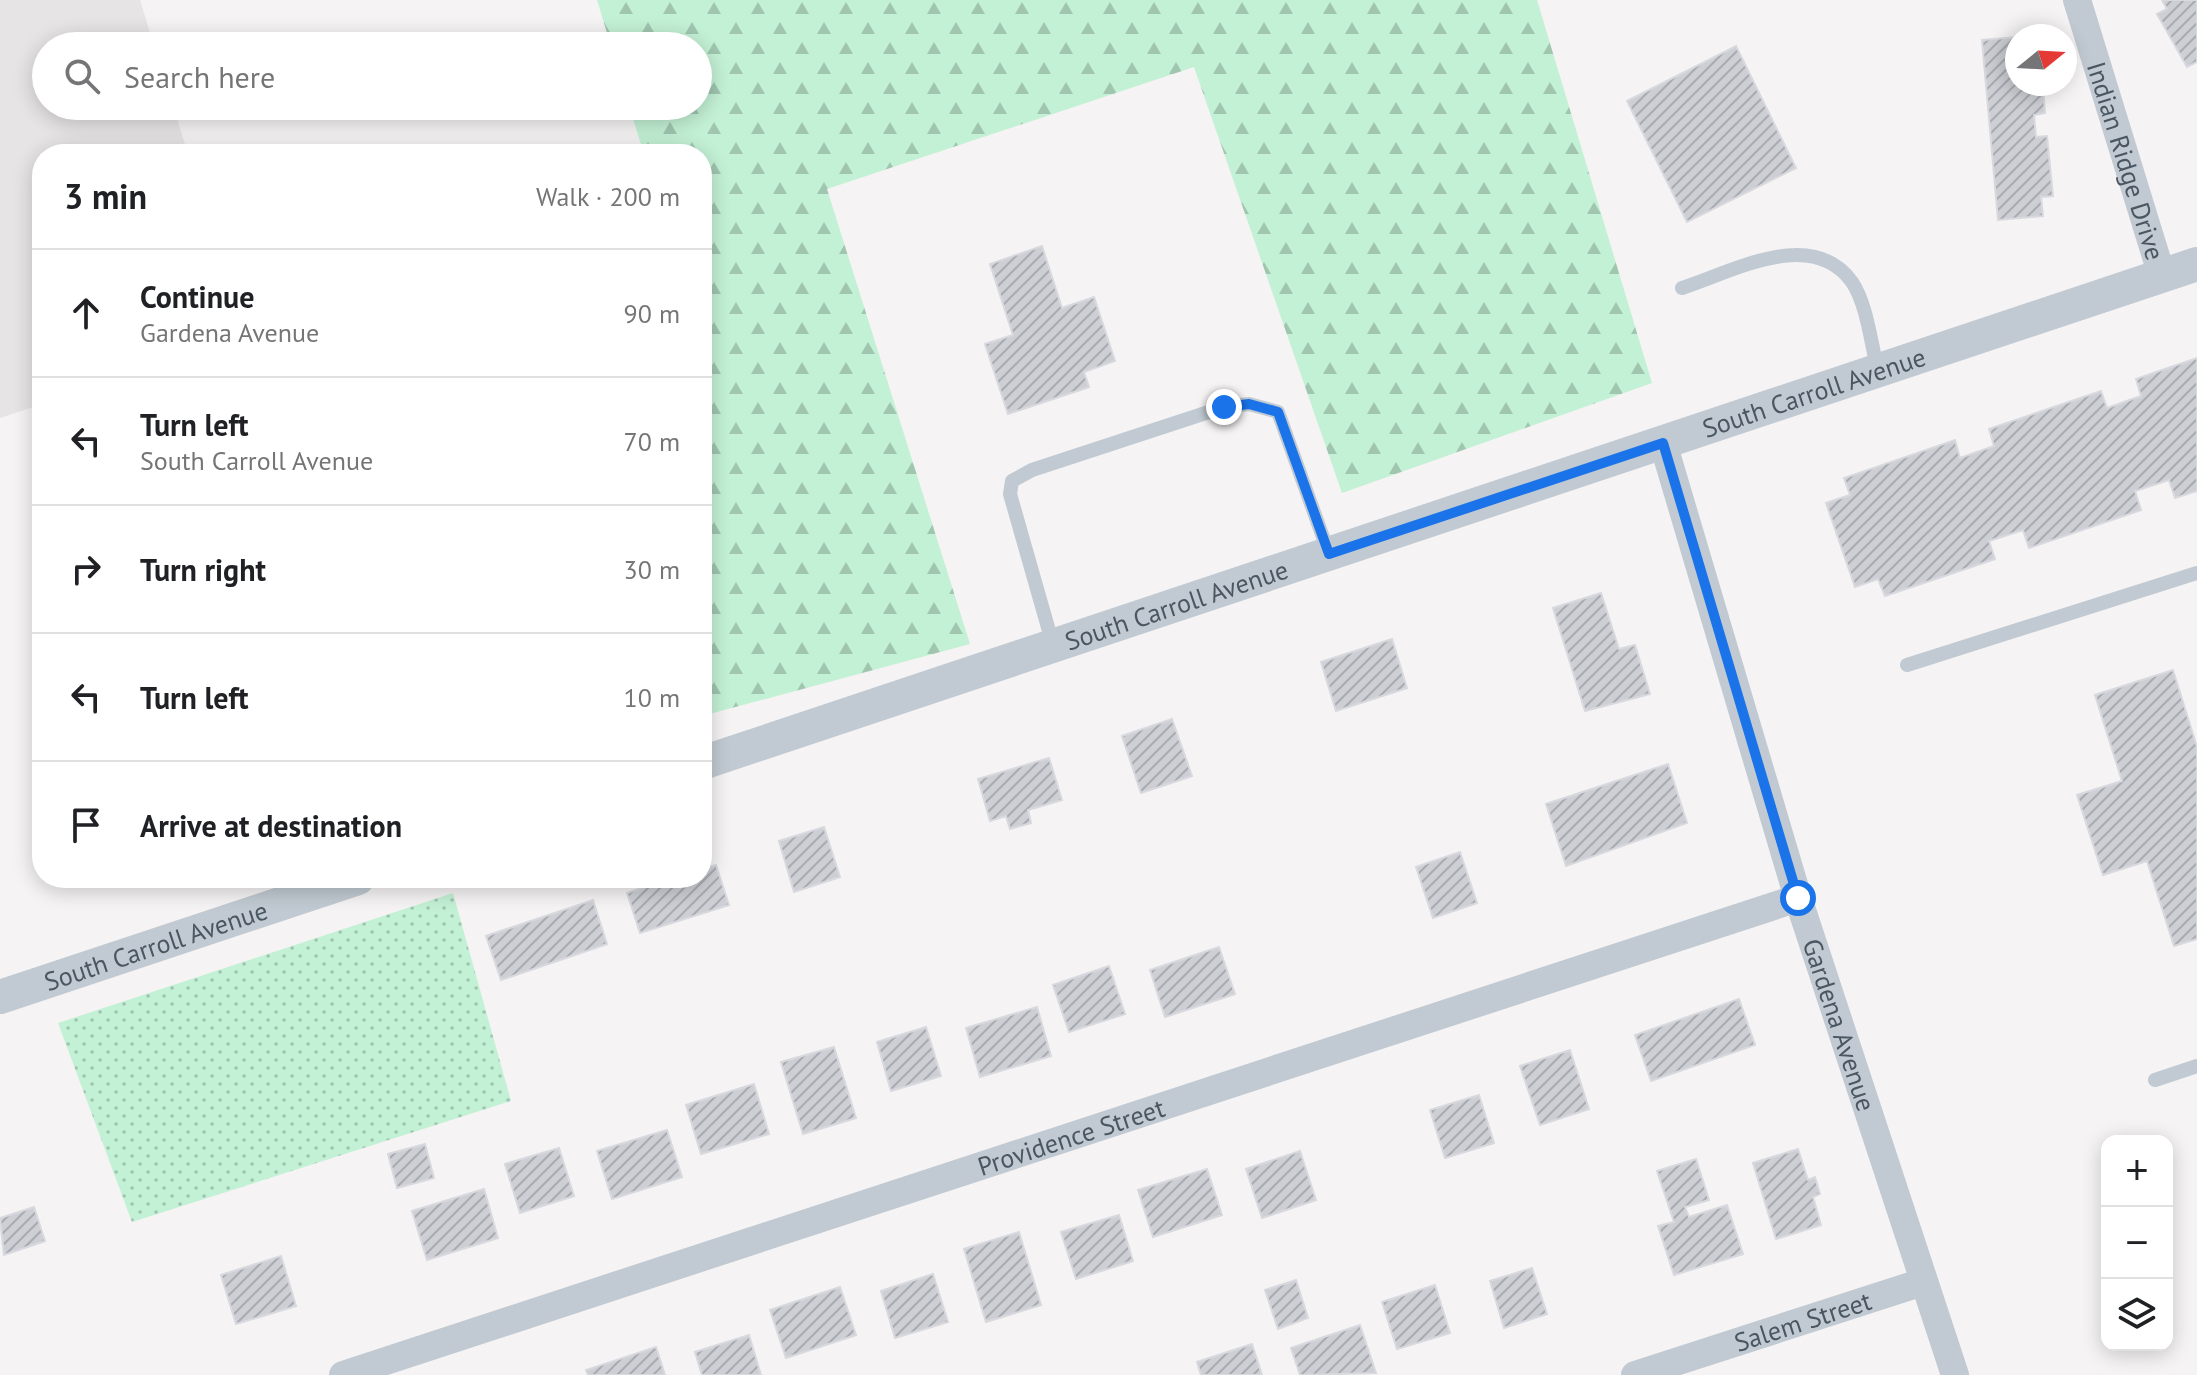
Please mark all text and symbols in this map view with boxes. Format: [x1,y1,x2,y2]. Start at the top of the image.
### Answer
north arrow [2005,24,2077,96]
search box [32,32,712,120]
icon: search [60,54,104,98]
text: Search here [124,57,275,96]
street label: Indian Ridge Drive [2080,57,2172,264]
text: 3 min [64,174,147,218]
text: Walk · 200 m [536,180,680,213]
text: Continue [140,277,254,316]
icon: ahead [64,291,108,335]
text: 90 m [624,297,680,330]
text: Gardena Avenue [140,316,319,349]
street label: South Carroll Avenue [1698,339,1930,445]
route end [1206,389,1242,425]
text: Turn left [140,405,248,444]
icon: left [64,419,108,463]
text: 70 m [624,425,680,458]
text: South Carroll Avenue [140,444,373,477]
icon: right [64,547,108,591]
text: Turn right [140,550,266,589]
street label: South Carroll Avenue [1060,552,1292,657]
text: 30 m [624,553,680,586]
icon: left [64,675,108,719]
text: Turn left [140,678,248,717]
text: 10 m [624,681,680,714]
icon: arrive [64,803,108,847]
text: Arrive at destination [140,806,402,845]
route start [1780,880,1816,916]
street label: South Carroll Avenue [40,893,272,998]
street label: Gardena Avenue [1796,934,1883,1115]
street label: Providence Street [973,1090,1169,1182]
map controls [2101,1135,2173,1351]
button: + [2101,1135,2173,1207]
button: − [2101,1207,2173,1279]
button: layers [2101,1279,2173,1351]
street label: Salem Street [1730,1283,1875,1358]

